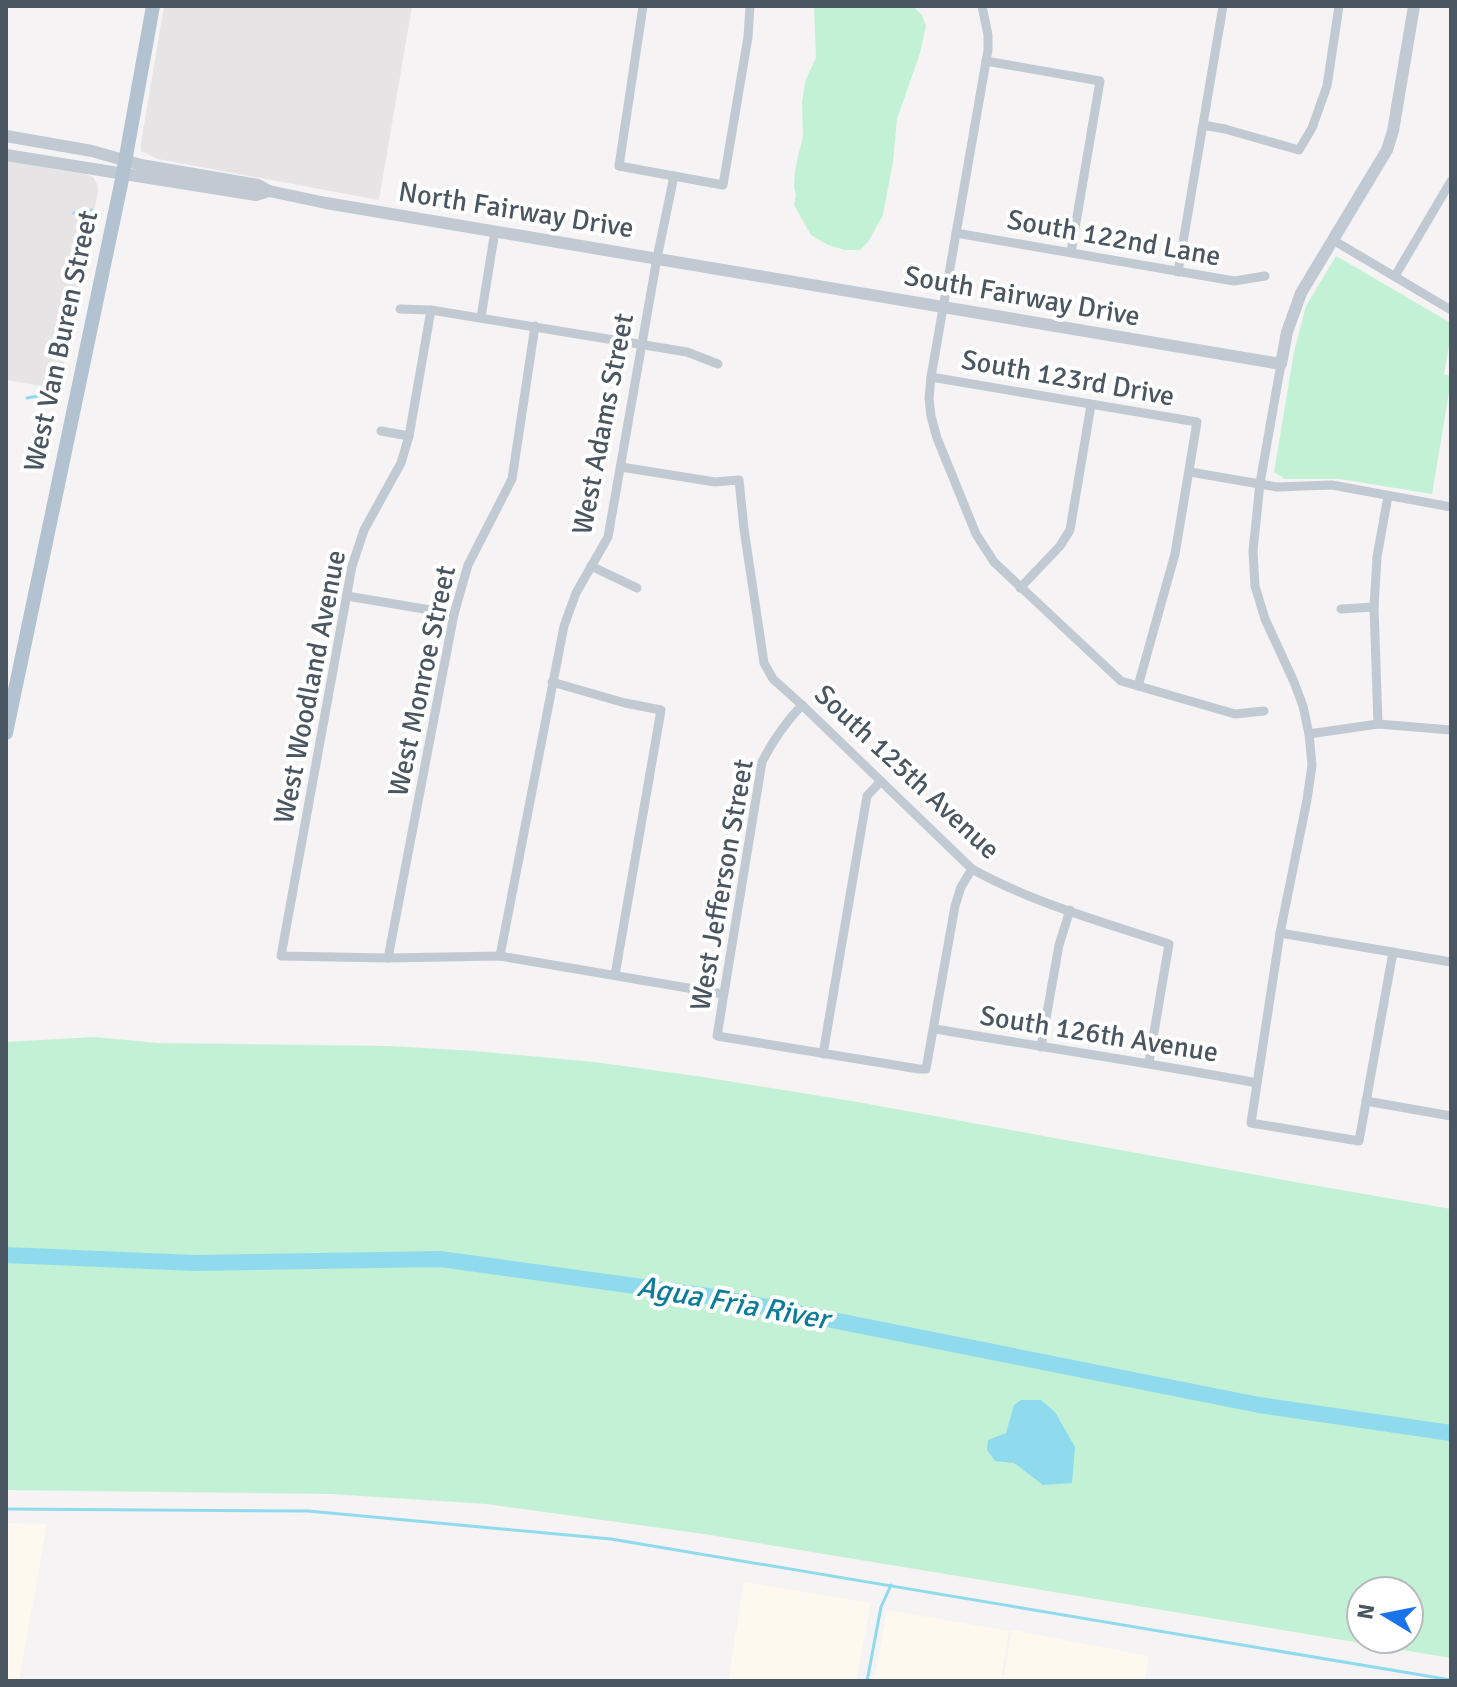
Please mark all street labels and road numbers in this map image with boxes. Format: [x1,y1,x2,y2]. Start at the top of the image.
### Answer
street label: North Fairway Drive [396,175,636,245]
street label: South 122nd Lane [1005,202,1223,274]
street label: West Van Buren Street [17,207,105,475]
street label: South Fairway Drive [902,259,1142,333]
street label: West Adams Street [565,310,641,537]
street label: South 123rd Drive [959,343,1177,413]
street label: West Woodland Avenue [267,547,353,827]
street label: West Monroe Street [381,562,463,799]
street label: South 125th Avenue [807,677,1007,867]
street label: West Jefferson Street [683,756,761,1013]
street label: South 126th Avenue [977,998,1221,1070]

